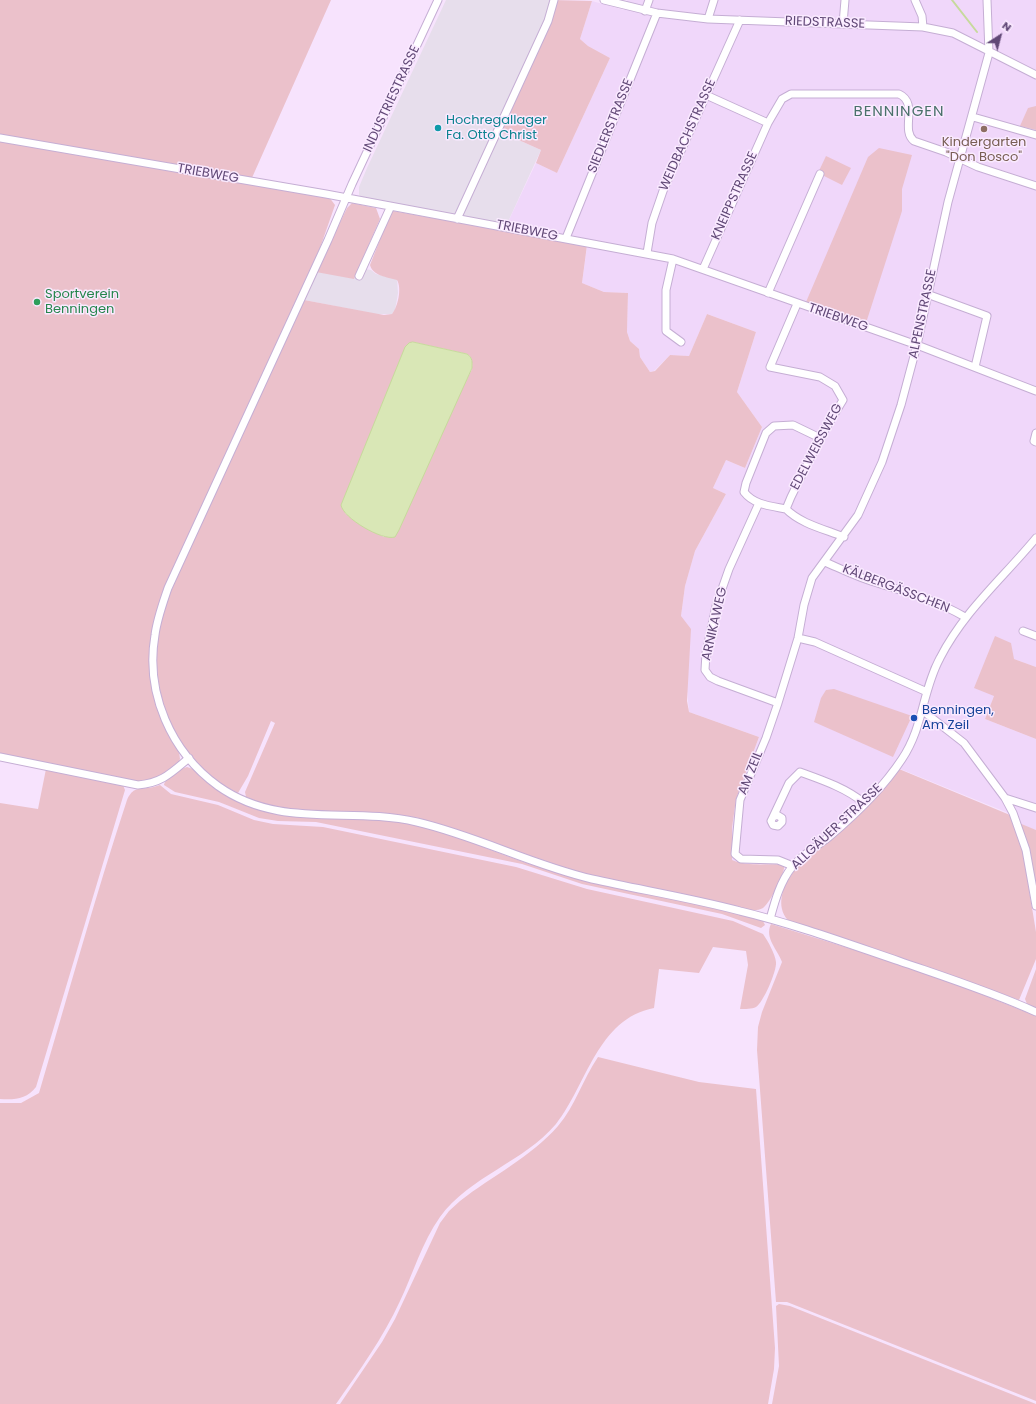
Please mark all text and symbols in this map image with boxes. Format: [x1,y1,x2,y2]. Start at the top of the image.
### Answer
street label: RIEDSTRASSE [785,14,865,32]
north arrow [980,16,1020,56]
text: N [999,17,1015,35]
street label: INDUSTRIESTRASSE [360,43,424,155]
street label: SIEDLERSTRASSE [585,77,637,175]
street label: WEIDBACHSTRASSE [656,77,720,193]
district label: BENNINGEN [853,103,945,121]
place label: Hochregallager Fa. Otto Christ [446,113,547,144]
marker: Hochregallager Fa. Otto Christ [433,123,443,133]
marker: Kindergarten "Don Bosco" [979,124,989,134]
place label: Kindergarten "Don Bosco" [942,135,1026,166]
street label: KNEIPPSTRASSE [709,149,761,243]
street label: TRIEBWEG [176,161,240,187]
street label: TRIEBWEG [495,217,559,245]
street label: ALPENSTRASSE [906,268,940,360]
place label: Sportverein Benningen [45,287,119,318]
marker: Sportverein Benningen [32,297,42,307]
street label: TRIEBWEG [806,300,870,336]
street label: EDELWEISSWEG [788,401,846,493]
street label: KÄLBERGÄSSCHEN [840,561,952,617]
street label: ARNIKAWEG [699,586,731,662]
place label: Benningen, Am Zeil [922,703,994,734]
marker: Benningen, Am Zeil [909,713,919,723]
street label: AM ZEIL [735,749,767,797]
street label: ALLGÄUER STRASSE [788,781,886,873]

